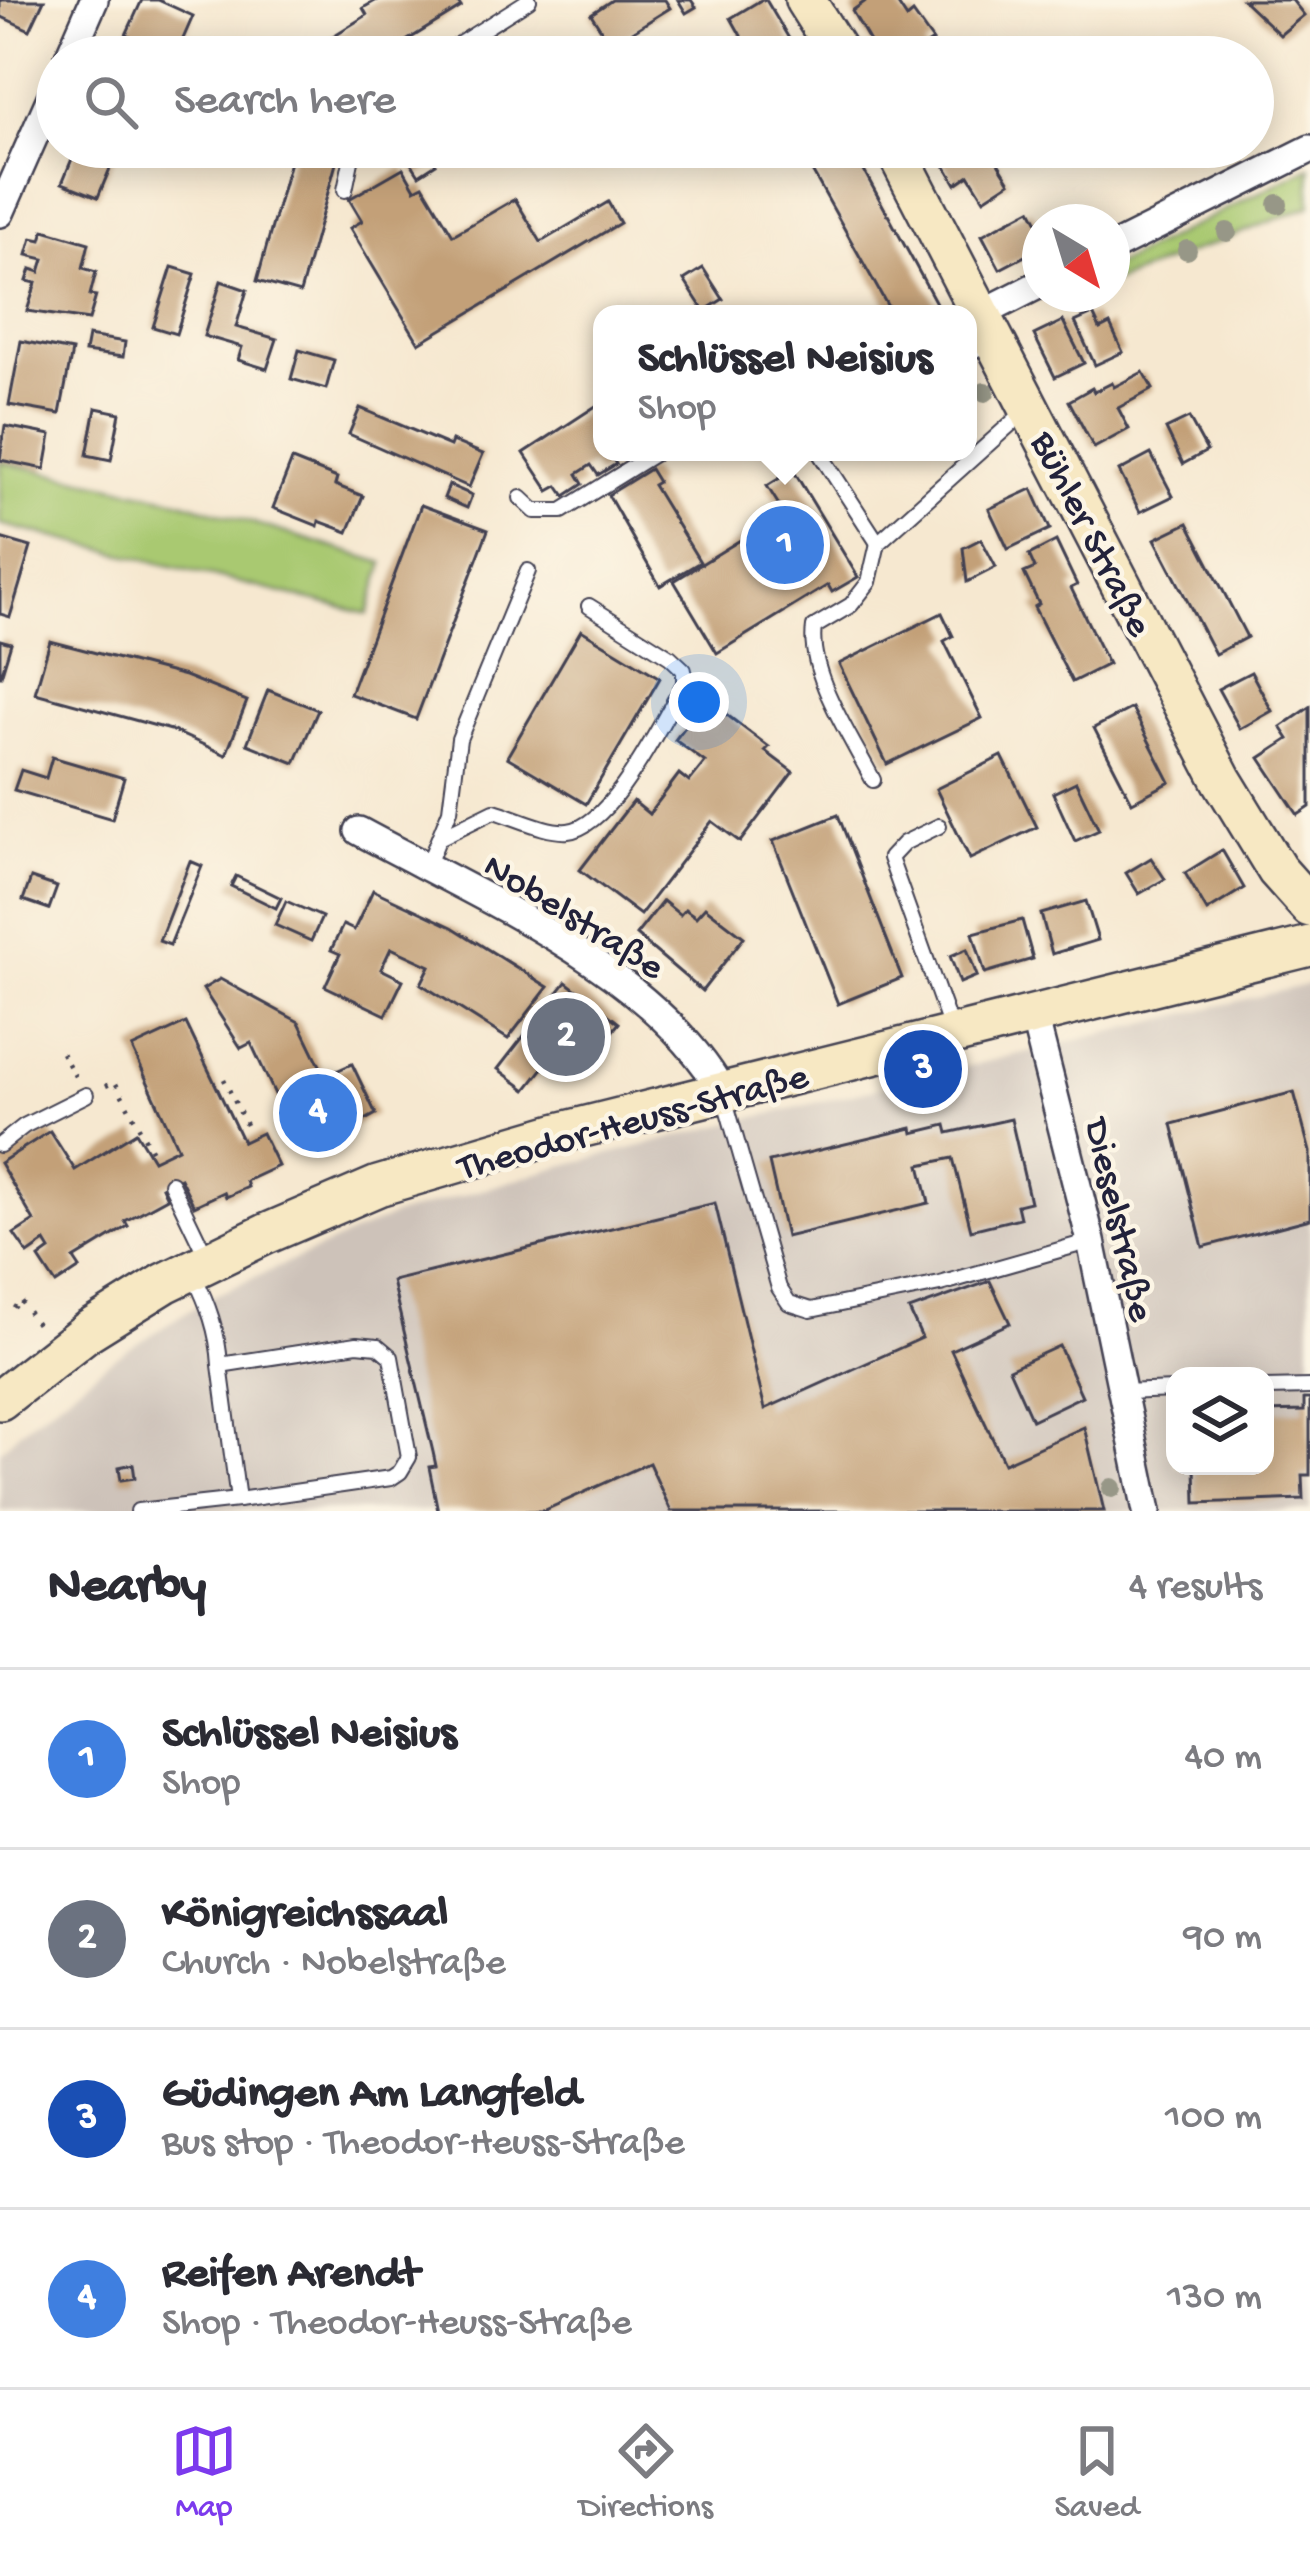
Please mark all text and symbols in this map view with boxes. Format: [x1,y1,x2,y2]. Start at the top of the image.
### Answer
search box [36,36,1274,168]
icon: search [78,69,144,135]
text: Search here [174,76,396,129]
north arrow [1022,204,1130,312]
popup [593,305,977,461]
text: Schlüssel Neisius [638,334,932,387]
text: Shop [638,387,716,433]
street label: Bühler Straße [1017,424,1161,646]
pin: 1 [746,500,824,590]
your location [669,672,729,732]
street label: Nobelstraße [473,845,672,993]
pin: 2 [527,992,605,1082]
pin: 3 [884,1024,962,1114]
street label: Theodor-Heuss-Straße [452,1056,815,1194]
pin: 4 [279,1068,357,1158]
street label: Dieselstraße [1070,1112,1162,1327]
map controls [1166,1367,1274,1475]
button: layers [1166,1367,1274,1475]
text: Nearby [48,1559,206,1619]
text: 4 results [1129,1566,1262,1612]
text: Schlüssel Neisius [162,1709,457,1762]
text: 1 [79,1736,95,1782]
text: 40 m [1184,1736,1262,1782]
text: Shop [162,1762,240,1808]
text: Königreichssaal [162,1889,448,1942]
text: 2 [77,1916,97,1962]
text: 90 m [1183,1916,1262,1962]
text: Church · Nobelstraße [162,1942,506,1988]
text: Güdingen Am Langfeld [162,2069,581,2122]
text: 3 [77,2096,97,2142]
text: 100 m [1165,2096,1262,2142]
text: Bus stop · Theodor-Heuss-Straße [162,2122,685,2168]
text: Reifen Arendt [162,2249,419,2302]
text: 4 [78,2276,96,2322]
text: 130 m [1167,2276,1262,2322]
text: Shop · Theodor-Heuss-Straße [162,2302,632,2348]
tab: Map [171,2418,237,2528]
tab: Directions [579,2418,713,2528]
tab: Saved [1055,2418,1139,2528]

